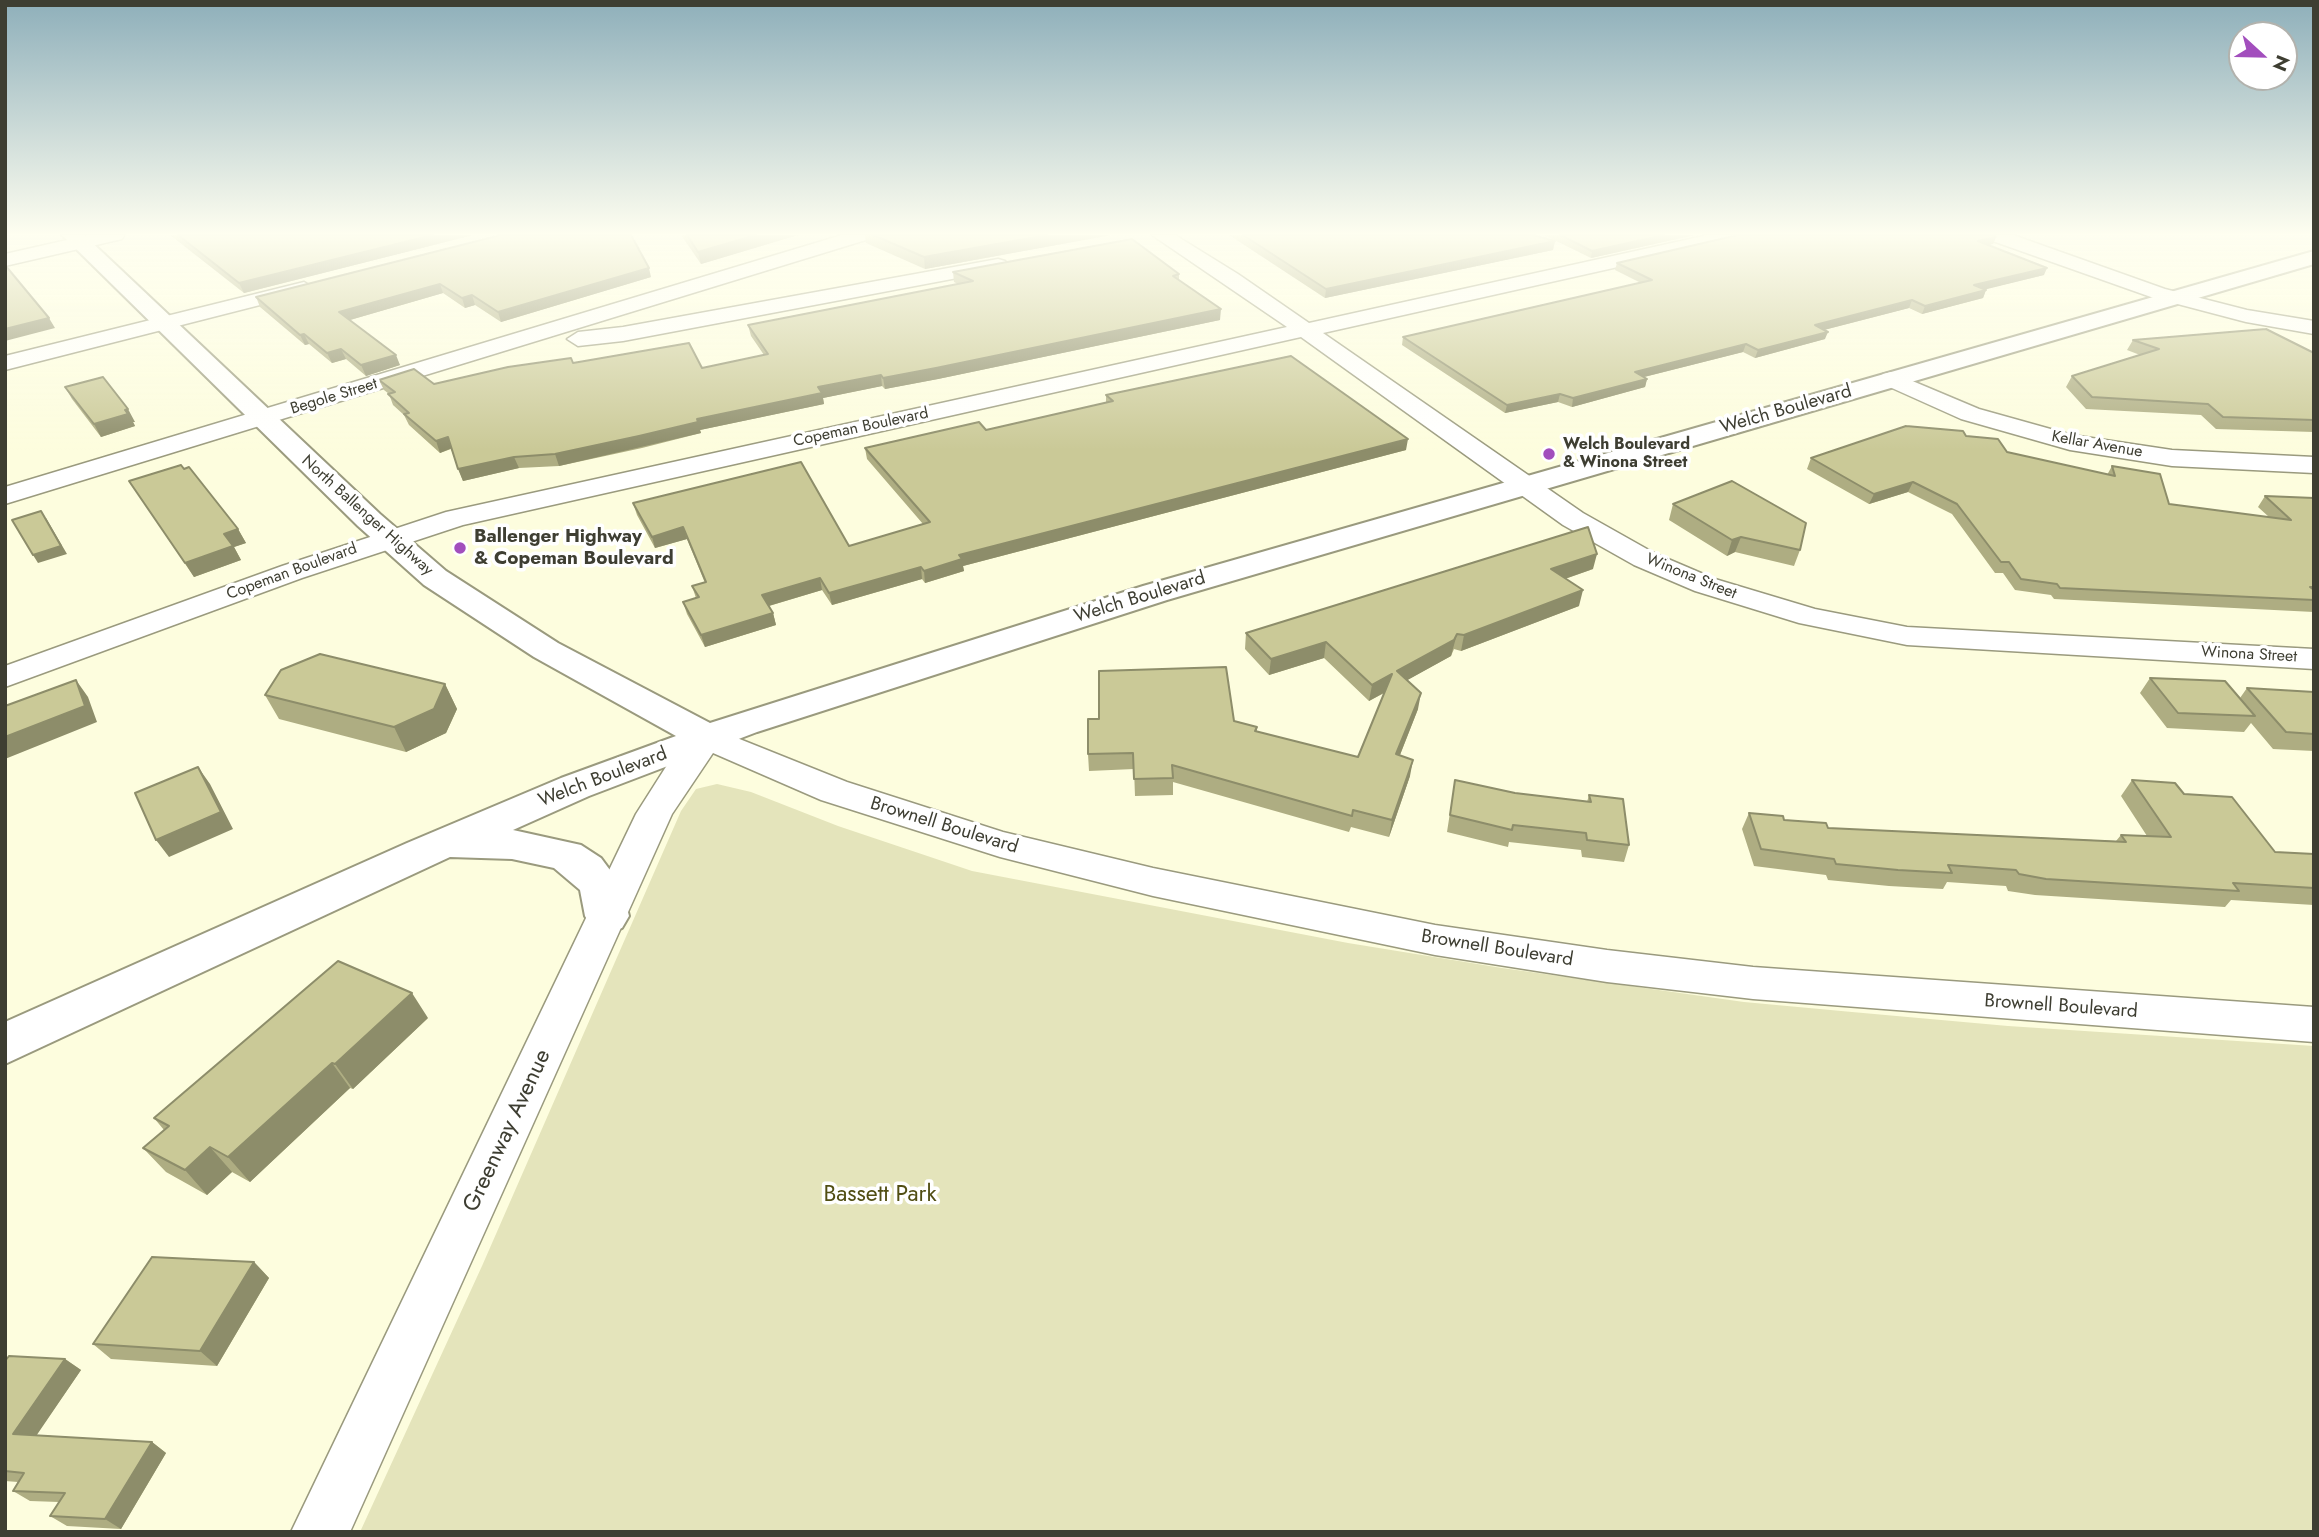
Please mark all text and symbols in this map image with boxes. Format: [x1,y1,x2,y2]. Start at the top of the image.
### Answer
north arrow [2228,21,2298,91]
text: N [2266,51,2296,75]
street label: Begole Street [288,375,380,419]
street label: Welch Boulevard [1718,380,1854,440]
street label: Copeman Boulevard [792,404,930,452]
street label: Kellar Avenue [2050,428,2144,462]
place label: Welch Boulevard & Winona Street [1563,435,1690,473]
marker: Welch Boulevard & Winona Street [1541,446,1557,462]
street label: North Ballenger Highway [297,452,437,580]
place label: Ballenger Highway & Copeman Boulevard [474,526,674,570]
street label: Copeman Boulevard [224,539,360,605]
marker: Ballenger Highway & Copeman Boulevard [452,540,468,556]
street label: Winona Street [1643,550,1739,604]
street label: Welch Boulevard [1072,567,1208,629]
street label: Winona Street [2200,643,2298,667]
street label: Welch Boulevard [535,743,671,813]
street label: Brownell Boulevard [867,793,1021,859]
street label: Brownell Boulevard [1419,926,1575,972]
street label: Brownell Boulevard [1984,990,2138,1024]
street label: Greenway Avenue [458,1045,558,1217]
park label: Bassett Park [823,1181,937,1209]

